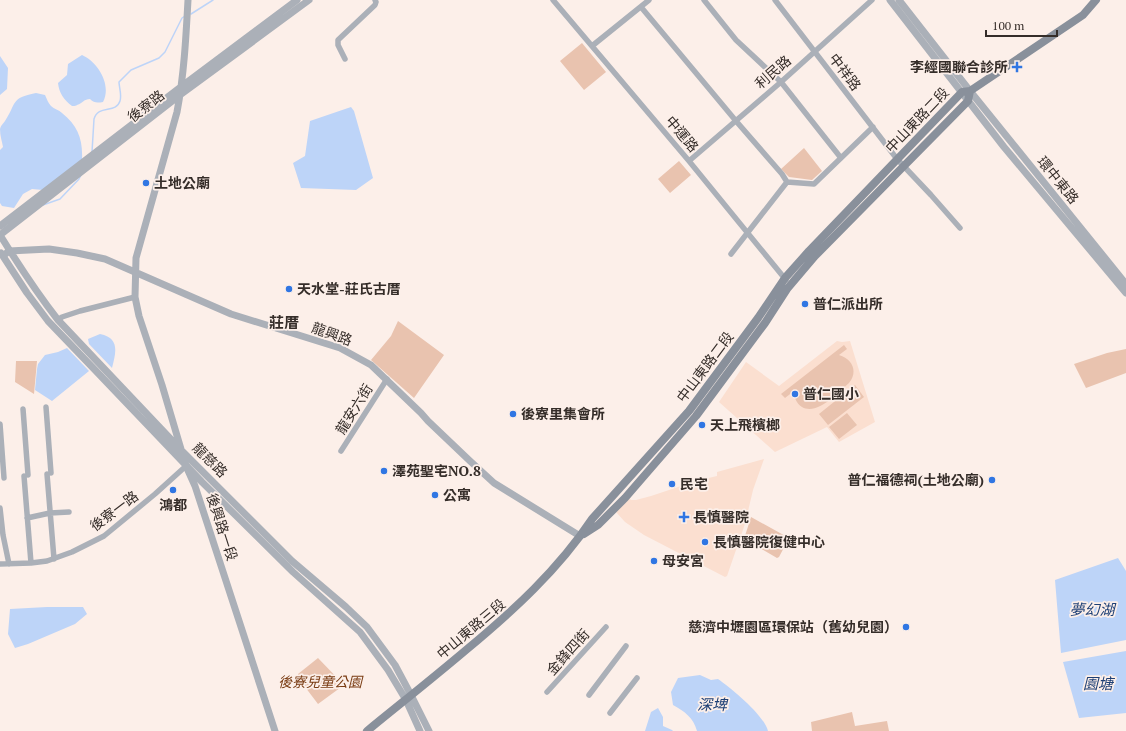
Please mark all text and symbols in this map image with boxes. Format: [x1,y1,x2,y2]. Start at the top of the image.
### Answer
scale bar [986,12,1057,38]
text: 100 m [992,18,1025,33]
street label: 中祥路 [825,49,866,94]
street label: 利民路 [751,51,795,93]
place label: 李經國聯合診所 [910,57,1008,76]
marker: 李經國聯合診所 [1011,61,1023,73]
street label: 中山東路二段 [881,83,953,156]
street label: 後寮路 [123,85,168,126]
street label: 中運路 [662,111,703,156]
street label: 環中東路 [1033,152,1083,207]
place label: 土地公廟 [154,173,210,192]
marker: 土地公廟 [141,178,151,188]
place label: 天水堂-莊氏古厝 [297,279,401,298]
marker: 天水堂-莊氏古厝 [284,284,294,294]
place label: 普仁派出所 [813,294,883,313]
marker: 普仁派出所 [800,299,810,309]
district label: 莊厝 [269,312,299,332]
street label: 龍興路 [309,317,355,350]
street label: 中山東路二段 [672,327,737,406]
street label: 龍安六街 [331,380,376,438]
place label: 普仁國小 [803,384,859,403]
marker: 普仁國小 [790,389,800,399]
place label: 後寮里集會所 [521,404,605,423]
marker: 後寮里集會所 [508,409,518,419]
place label: 天上飛檳榔 [710,415,780,434]
marker: 天上飛檳榔 [697,420,707,430]
street label: 龍慈路 [189,438,232,481]
place label: 澤苑聖宅NO.8 [392,461,481,480]
marker: 澤苑聖宅NO.8 [379,466,389,476]
place label: 普仁福德祠(土地公廟) [848,470,984,489]
place label: 民宅 [680,474,708,493]
marker: 普仁福德祠(土地公廟) [987,475,997,485]
marker: 民宅 [667,479,677,489]
marker: 鴻都 [168,485,178,495]
place label: 公寓 [443,485,471,504]
street label: 後寮一路 [86,486,142,535]
marker: 公寓 [430,490,440,500]
street label: 後興路一段 [203,491,242,563]
place label: 鴻都 [159,495,187,514]
place label: 長慎醫院 [693,507,749,526]
marker: 長慎醫院 [678,511,690,523]
place label: 長慎醫院復健中心 [713,532,825,551]
marker: 長慎醫院復健中心 [700,537,710,547]
place label: 母安宮 [662,551,704,570]
marker: 母安宮 [649,556,659,566]
street label: 中山東路三段 [432,594,509,663]
water label: 夢幻湖 [1069,599,1116,619]
place label: 慈濟中壢園區環保站（舊幼兒園） [688,617,898,636]
marker: 慈濟中壢園區環保站（舊幼兒園） [901,622,911,632]
street label: 金鋒四街 [542,625,593,679]
park label: 後寮兒童公園 [278,672,364,691]
water label: 園塘 [1083,673,1116,693]
water label: 深埤 [697,694,729,714]

